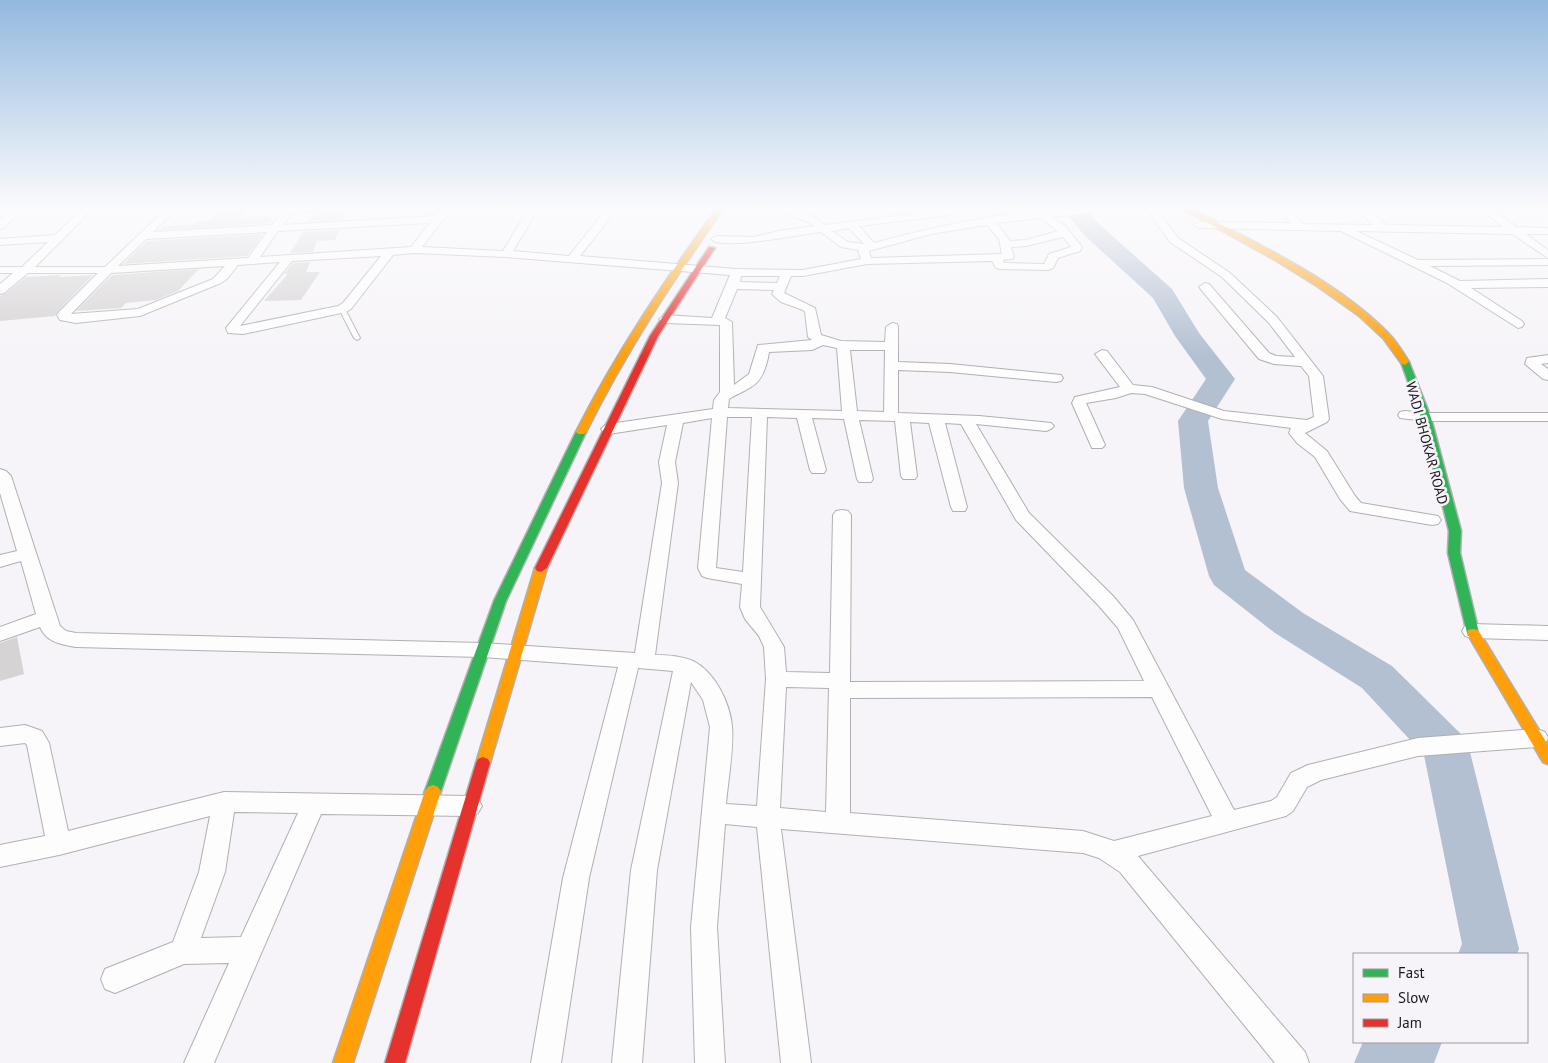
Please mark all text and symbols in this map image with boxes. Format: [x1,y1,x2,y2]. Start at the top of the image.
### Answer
street label: WADI BHOKAR ROAD [1402,380,1452,506]
legend [1353,953,1528,1043]
text: Fast [1398,963,1425,982]
text: Slow [1398,988,1429,1007]
text: Jam [1397,1013,1422,1032]

